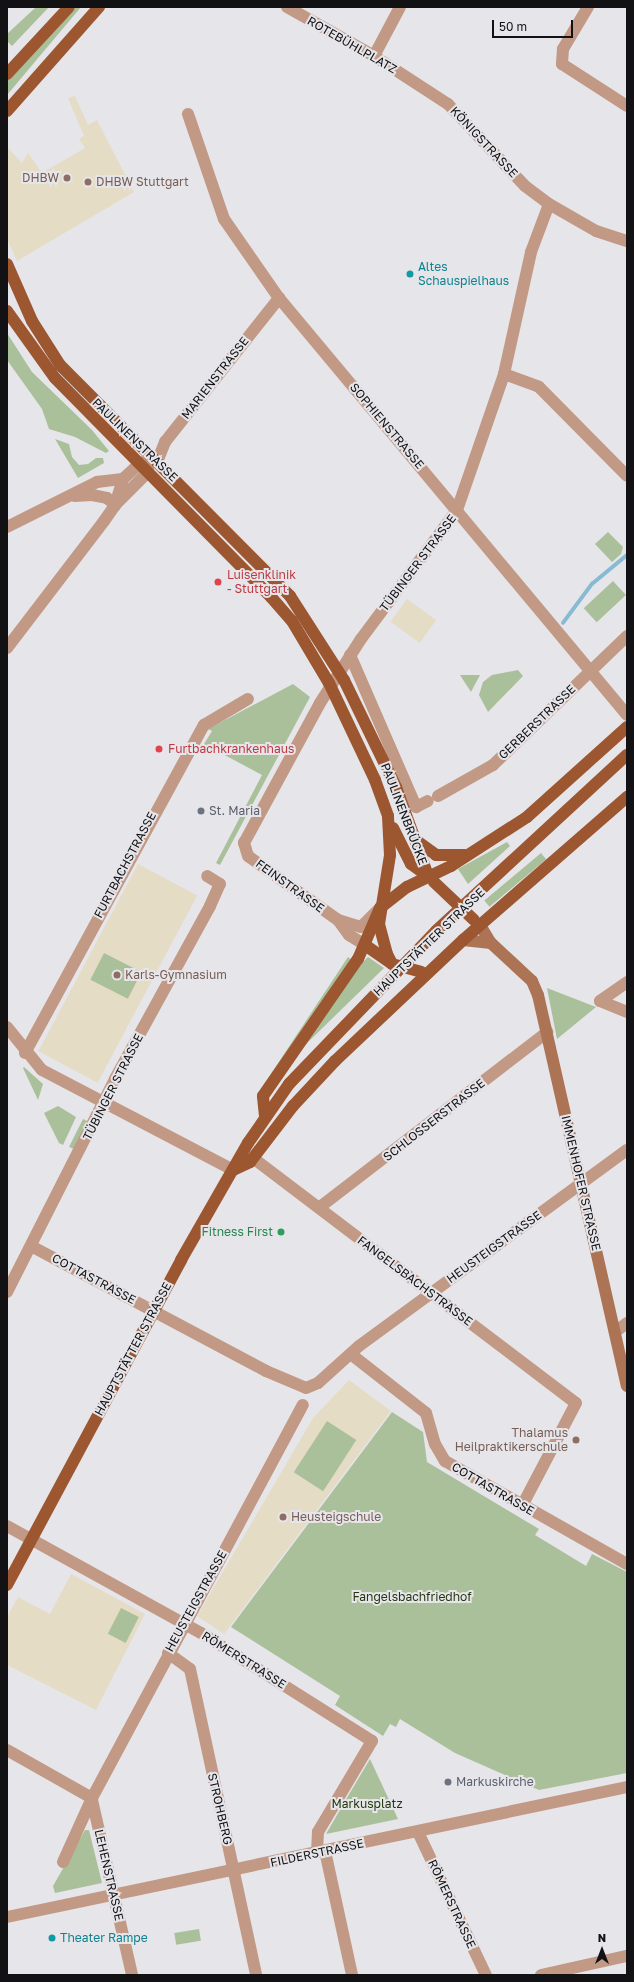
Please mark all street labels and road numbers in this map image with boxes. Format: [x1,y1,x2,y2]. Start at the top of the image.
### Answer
street label: ROTEBÜHLPLATZ [305,13,399,77]
street label: KÖNIGSTRASSE [447,103,521,181]
street label: MARIENSTRASSE [178,334,252,422]
street label: SOPHIENSTRASSE [347,380,427,472]
street label: PAULINENSTRASSE [89,395,181,485]
street label: TÜBINGER STRASSE [377,512,459,614]
street label: GERBERSTRASSE [496,682,578,762]
street label: PAULINENBRÜCKE [378,761,430,867]
street label: FURTBACHSTRASSE [91,810,159,920]
street label: FEINSTRASSE [253,856,327,916]
street label: HAUPTSTÄTTER STRASSE [370,885,488,999]
street label: TÜBINGER STRASSE [80,1031,146,1143]
street label: SCHLOSSERSTRASSE [380,1076,488,1164]
street label: IMMENHOFER STRASSE [558,1114,604,1252]
street label: HEUSTEIGSTRASSE [444,1208,544,1286]
street label: FANGELSBACHSTRASSE [355,1233,475,1329]
street label: COTTASTRASSE [50,1251,138,1307]
street label: HAUPTSTÄTTER STRASSE [92,1280,174,1418]
street label: COTTASTRASSE [449,1460,537,1518]
street label: HEUSTEIGSTRASSE [162,1548,230,1654]
street label: RÖMERSTRASSE [199,1628,289,1692]
street label: STROHBERG [205,1772,235,1846]
street label: LEHENSTRASSE [91,1828,127,1922]
street label: FILDERSTRASSE [269,1836,365,1870]
street label: RÖMERSTRASSE [425,1857,479,1951]

